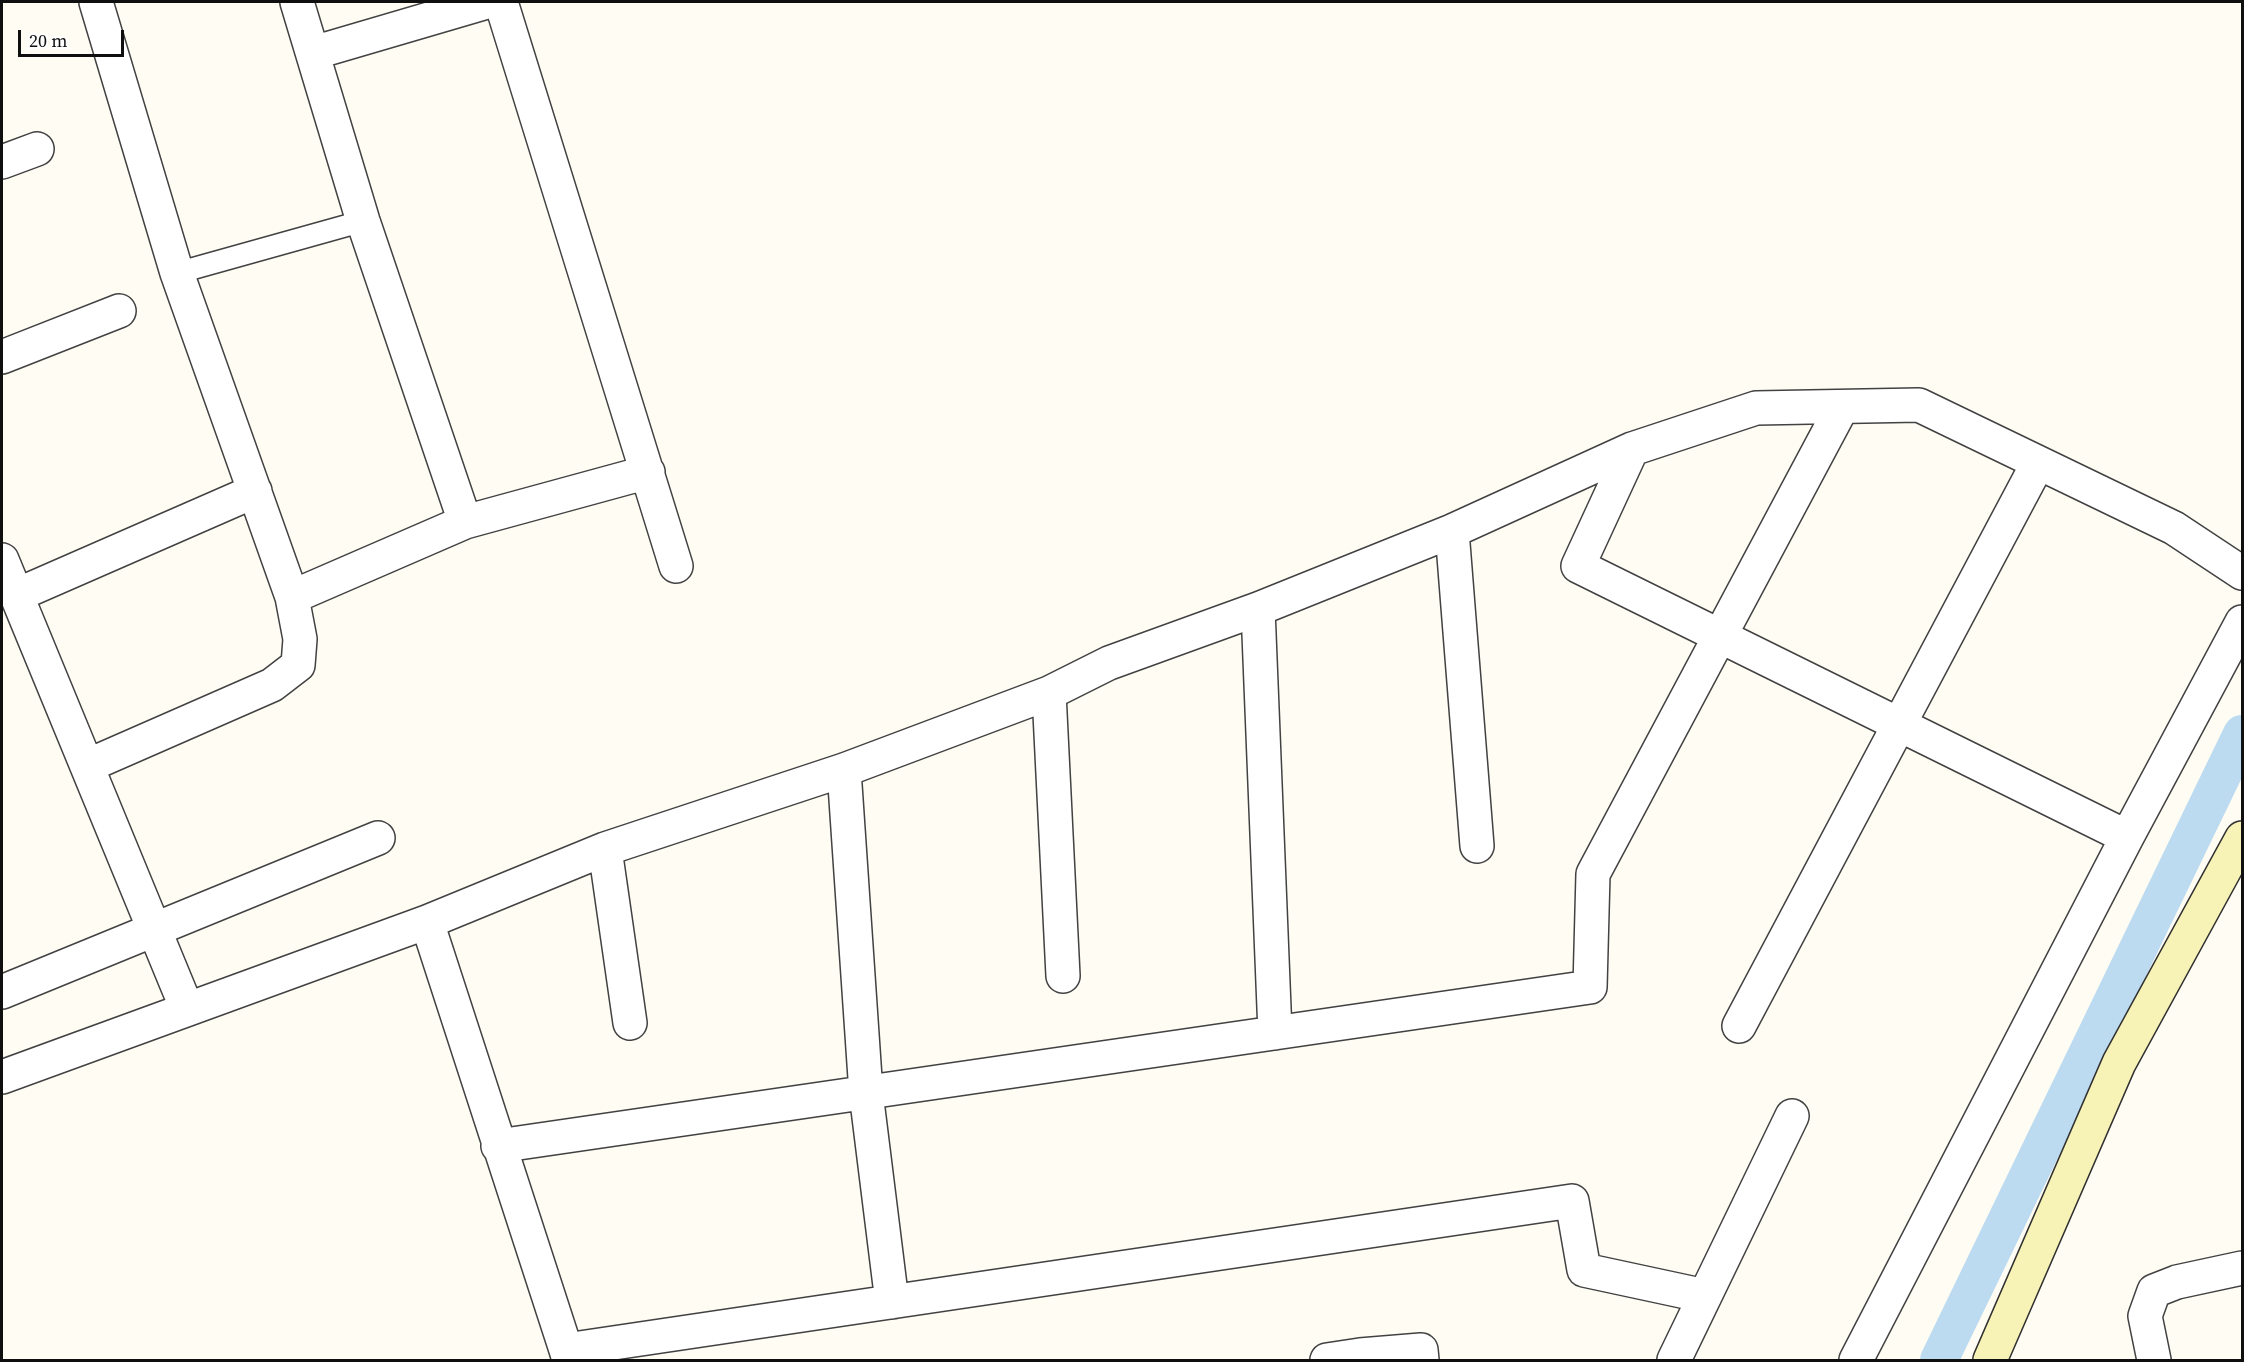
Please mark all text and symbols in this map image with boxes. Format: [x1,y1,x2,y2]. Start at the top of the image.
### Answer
scale bar [21,18,128,56]
text: 20 m [29,28,67,53]

